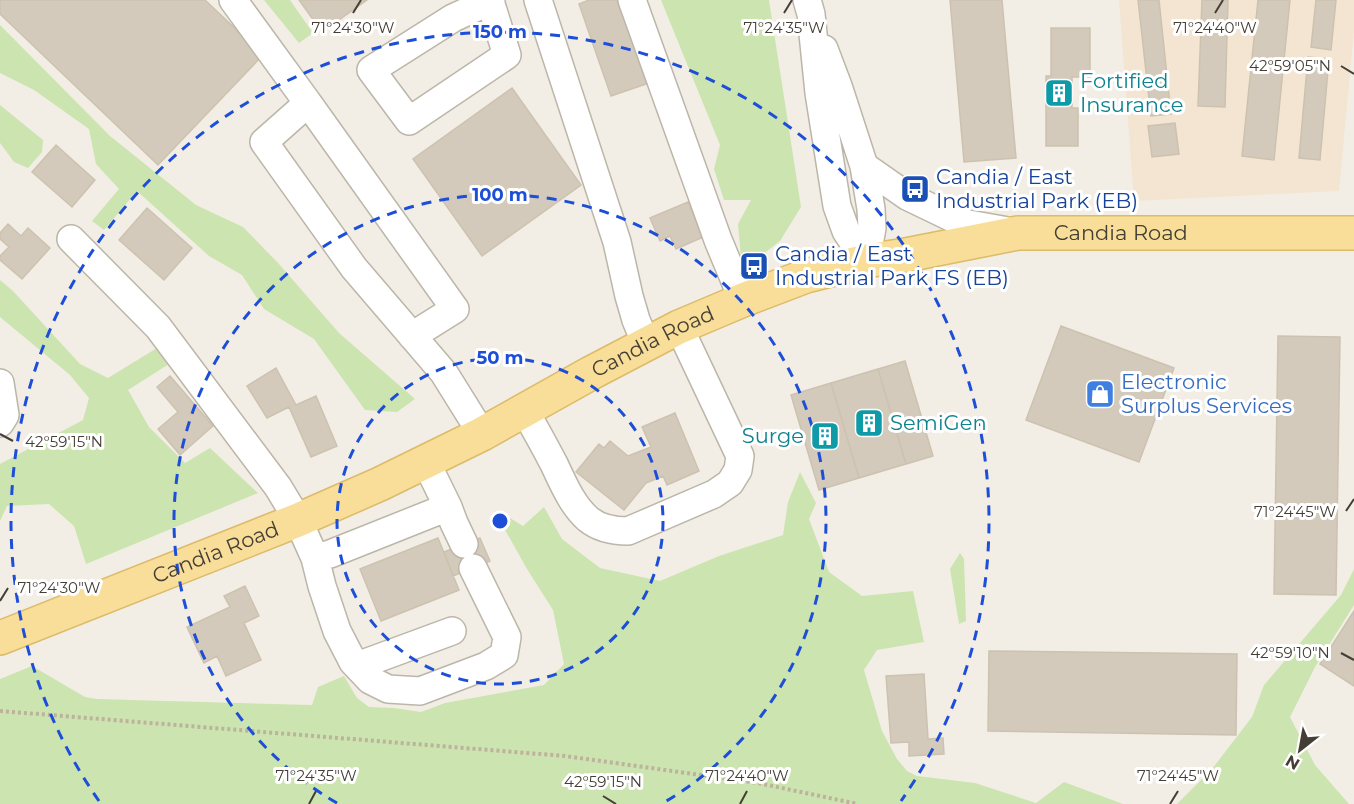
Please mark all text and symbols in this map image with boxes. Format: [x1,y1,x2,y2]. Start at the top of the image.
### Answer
text: 71°24'30"W [312,18,395,37]
text: 71°24'35"W [743,18,825,37]
text: 71°24'40"W [1173,18,1257,37]
text: 150 m [473,21,527,43]
text: 42°59'05"N [1249,56,1331,75]
place label: Fortified Insurance [1080,68,1183,117]
building icon: Fortified Insurance [1043,77,1075,109]
place label: Candia / East Industrial Park (EB) [936,164,1138,213]
bus stop icon: Candia / East Industrial Park (EB) [899,173,931,205]
text: 100 m [472,184,528,206]
street label: Candia Road [1054,220,1188,245]
place label: Candia / East Industrial Park FS (EB) [775,241,1009,290]
bus stop icon: Candia / East Industrial Park FS (EB) [738,250,770,282]
street label: Candia Road [587,301,718,383]
text: 50 m [477,347,523,369]
place label: Electronic Surplus Services [1121,369,1292,418]
shop icon: Electronic Surplus Services [1084,378,1116,410]
building icon: SemiGen [853,407,885,439]
place label: SemiGen [890,410,987,435]
building icon: Surge [809,420,841,452]
place label: Surge [742,423,804,448]
text: 42°59'15"N [25,432,103,451]
text: 71°24'45"W [1254,502,1336,521]
centre of rings [490,511,510,531]
street label: Candia Road [149,516,282,588]
text: 71°24'30"W [18,578,101,597]
text: 42°59'10"N [1250,643,1330,662]
north arrow [1270,720,1330,780]
text: N [1282,751,1303,774]
text: 71°24'35"W [275,766,357,785]
text: 71°24'40"W [705,766,789,785]
text: 71°24'45"W [1137,766,1219,785]
text: 42°59'15"N [564,772,642,791]

